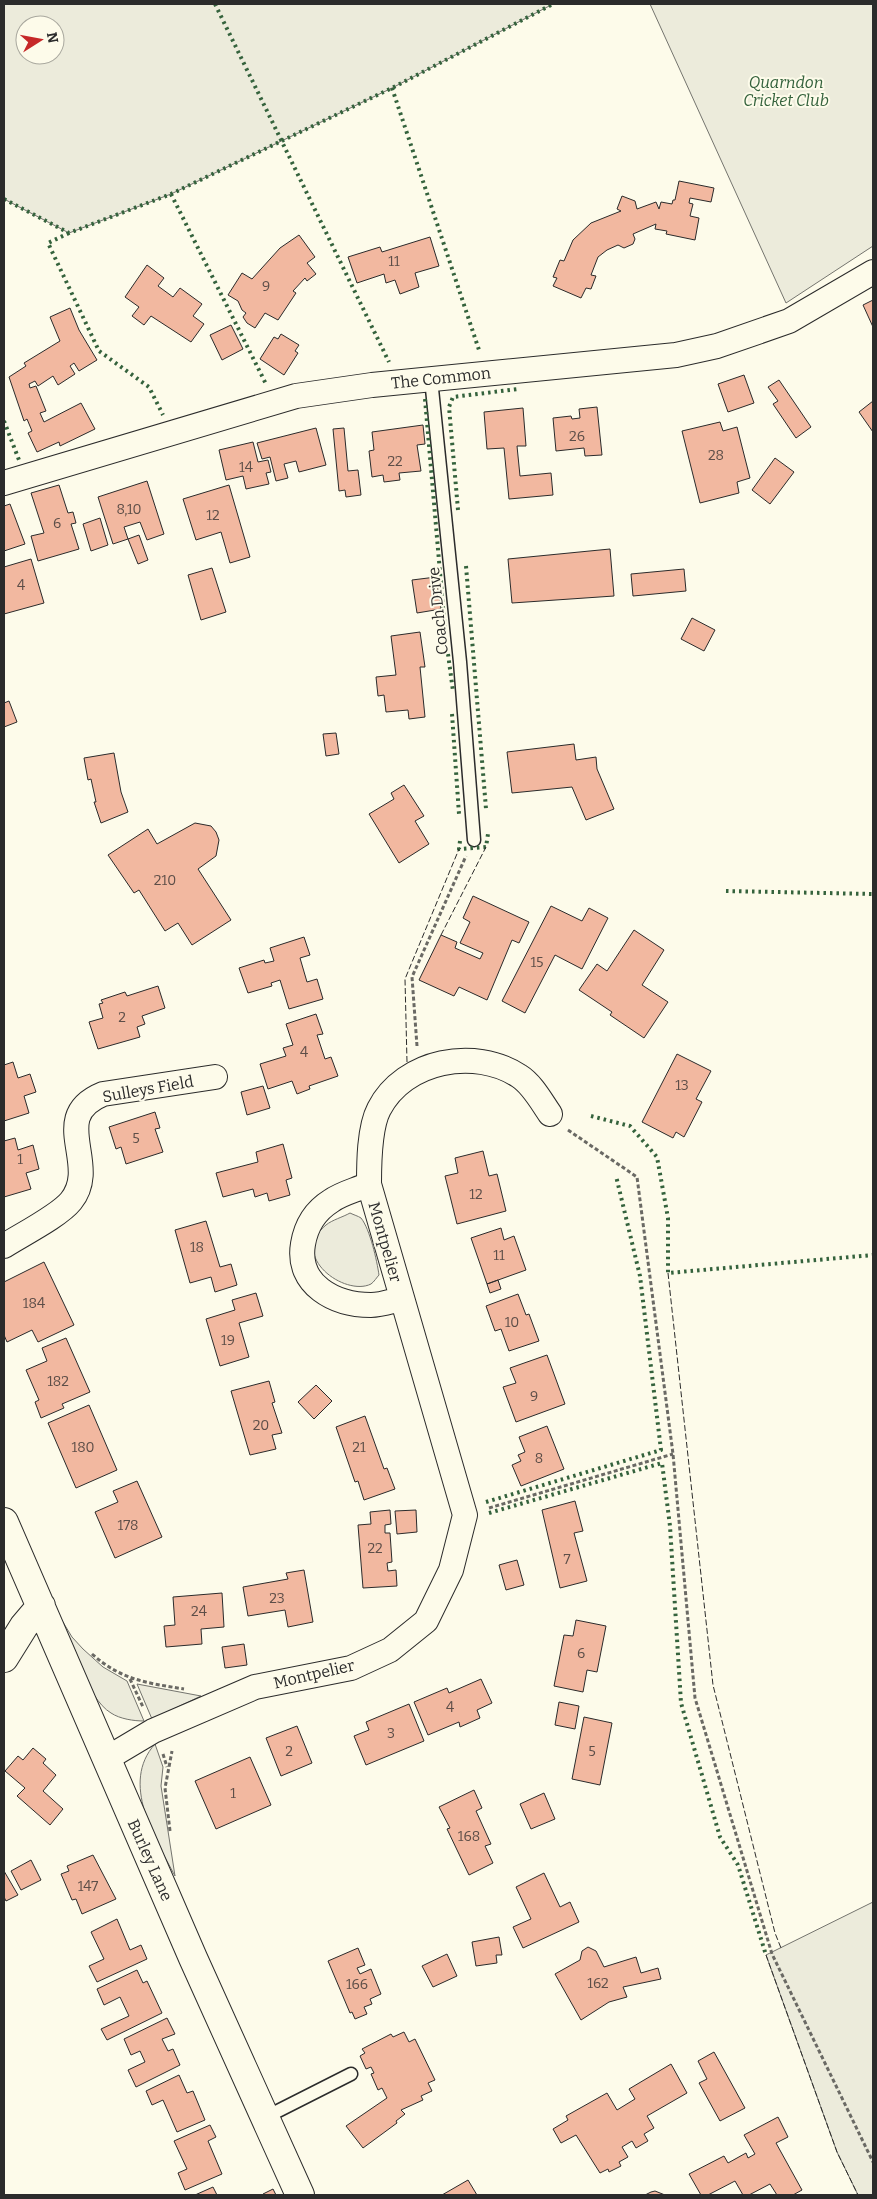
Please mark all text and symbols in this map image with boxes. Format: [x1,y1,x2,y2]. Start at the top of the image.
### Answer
north arrow [15,15,65,65]
text: N [43,31,62,45]
park label: Quarndon Cricket Club [743,73,829,110]
house number: 11 [388,253,400,270]
house number: 9 [262,278,270,295]
street label: The Common [390,363,492,393]
house number: 26 [569,428,585,445]
house number: 28 [708,447,724,464]
house number: 22 [387,453,403,470]
house number: 14 [239,459,253,476]
house number: 8,10 [116,501,142,518]
house number: 12 [206,507,220,524]
house number: 6 [53,515,61,532]
street label: Coach Drive [424,566,452,656]
house number: 4 [17,577,25,594]
house number: 210 [154,872,176,889]
house number: 15 [530,954,544,971]
house number: 2 [118,1009,126,1026]
house number: 4 [300,1044,308,1061]
street label: Sulleys Field [101,1072,196,1106]
house number: 13 [675,1077,689,1094]
house number: 5 [132,1130,140,1147]
house number: 1 [17,1151,23,1168]
house number: 12 [469,1186,483,1203]
street label: Montpelier [364,1200,406,1284]
house number: 18 [190,1239,204,1256]
house number: 11 [493,1247,505,1264]
house number: 184 [23,1295,45,1312]
house number: 10 [505,1314,519,1331]
house number: 19 [221,1332,235,1349]
house number: 182 [47,1373,69,1390]
house number: 9 [530,1388,538,1405]
house number: 20 [253,1417,269,1434]
house number: 180 [71,1439,95,1456]
house number: 21 [352,1439,366,1456]
house number: 8 [535,1450,543,1467]
house number: 178 [118,1517,138,1534]
house number: 22 [367,1540,383,1557]
house number: 7 [563,1551,571,1568]
house number: 23 [269,1590,285,1607]
house number: 24 [191,1603,207,1620]
house number: 6 [577,1645,585,1662]
street label: Montpelier [272,1655,356,1693]
house number: 4 [446,1699,454,1716]
house number: 3 [387,1725,395,1742]
house number: 2 [285,1743,293,1760]
house number: 5 [588,1743,596,1760]
house number: 1 [230,1785,236,1802]
street label: Burley Lane [123,1816,177,1904]
house number: 168 [458,1828,480,1845]
house number: 147 [78,1878,98,1895]
house number: 162 [587,1975,609,1992]
house number: 166 [346,1976,368,1993]

